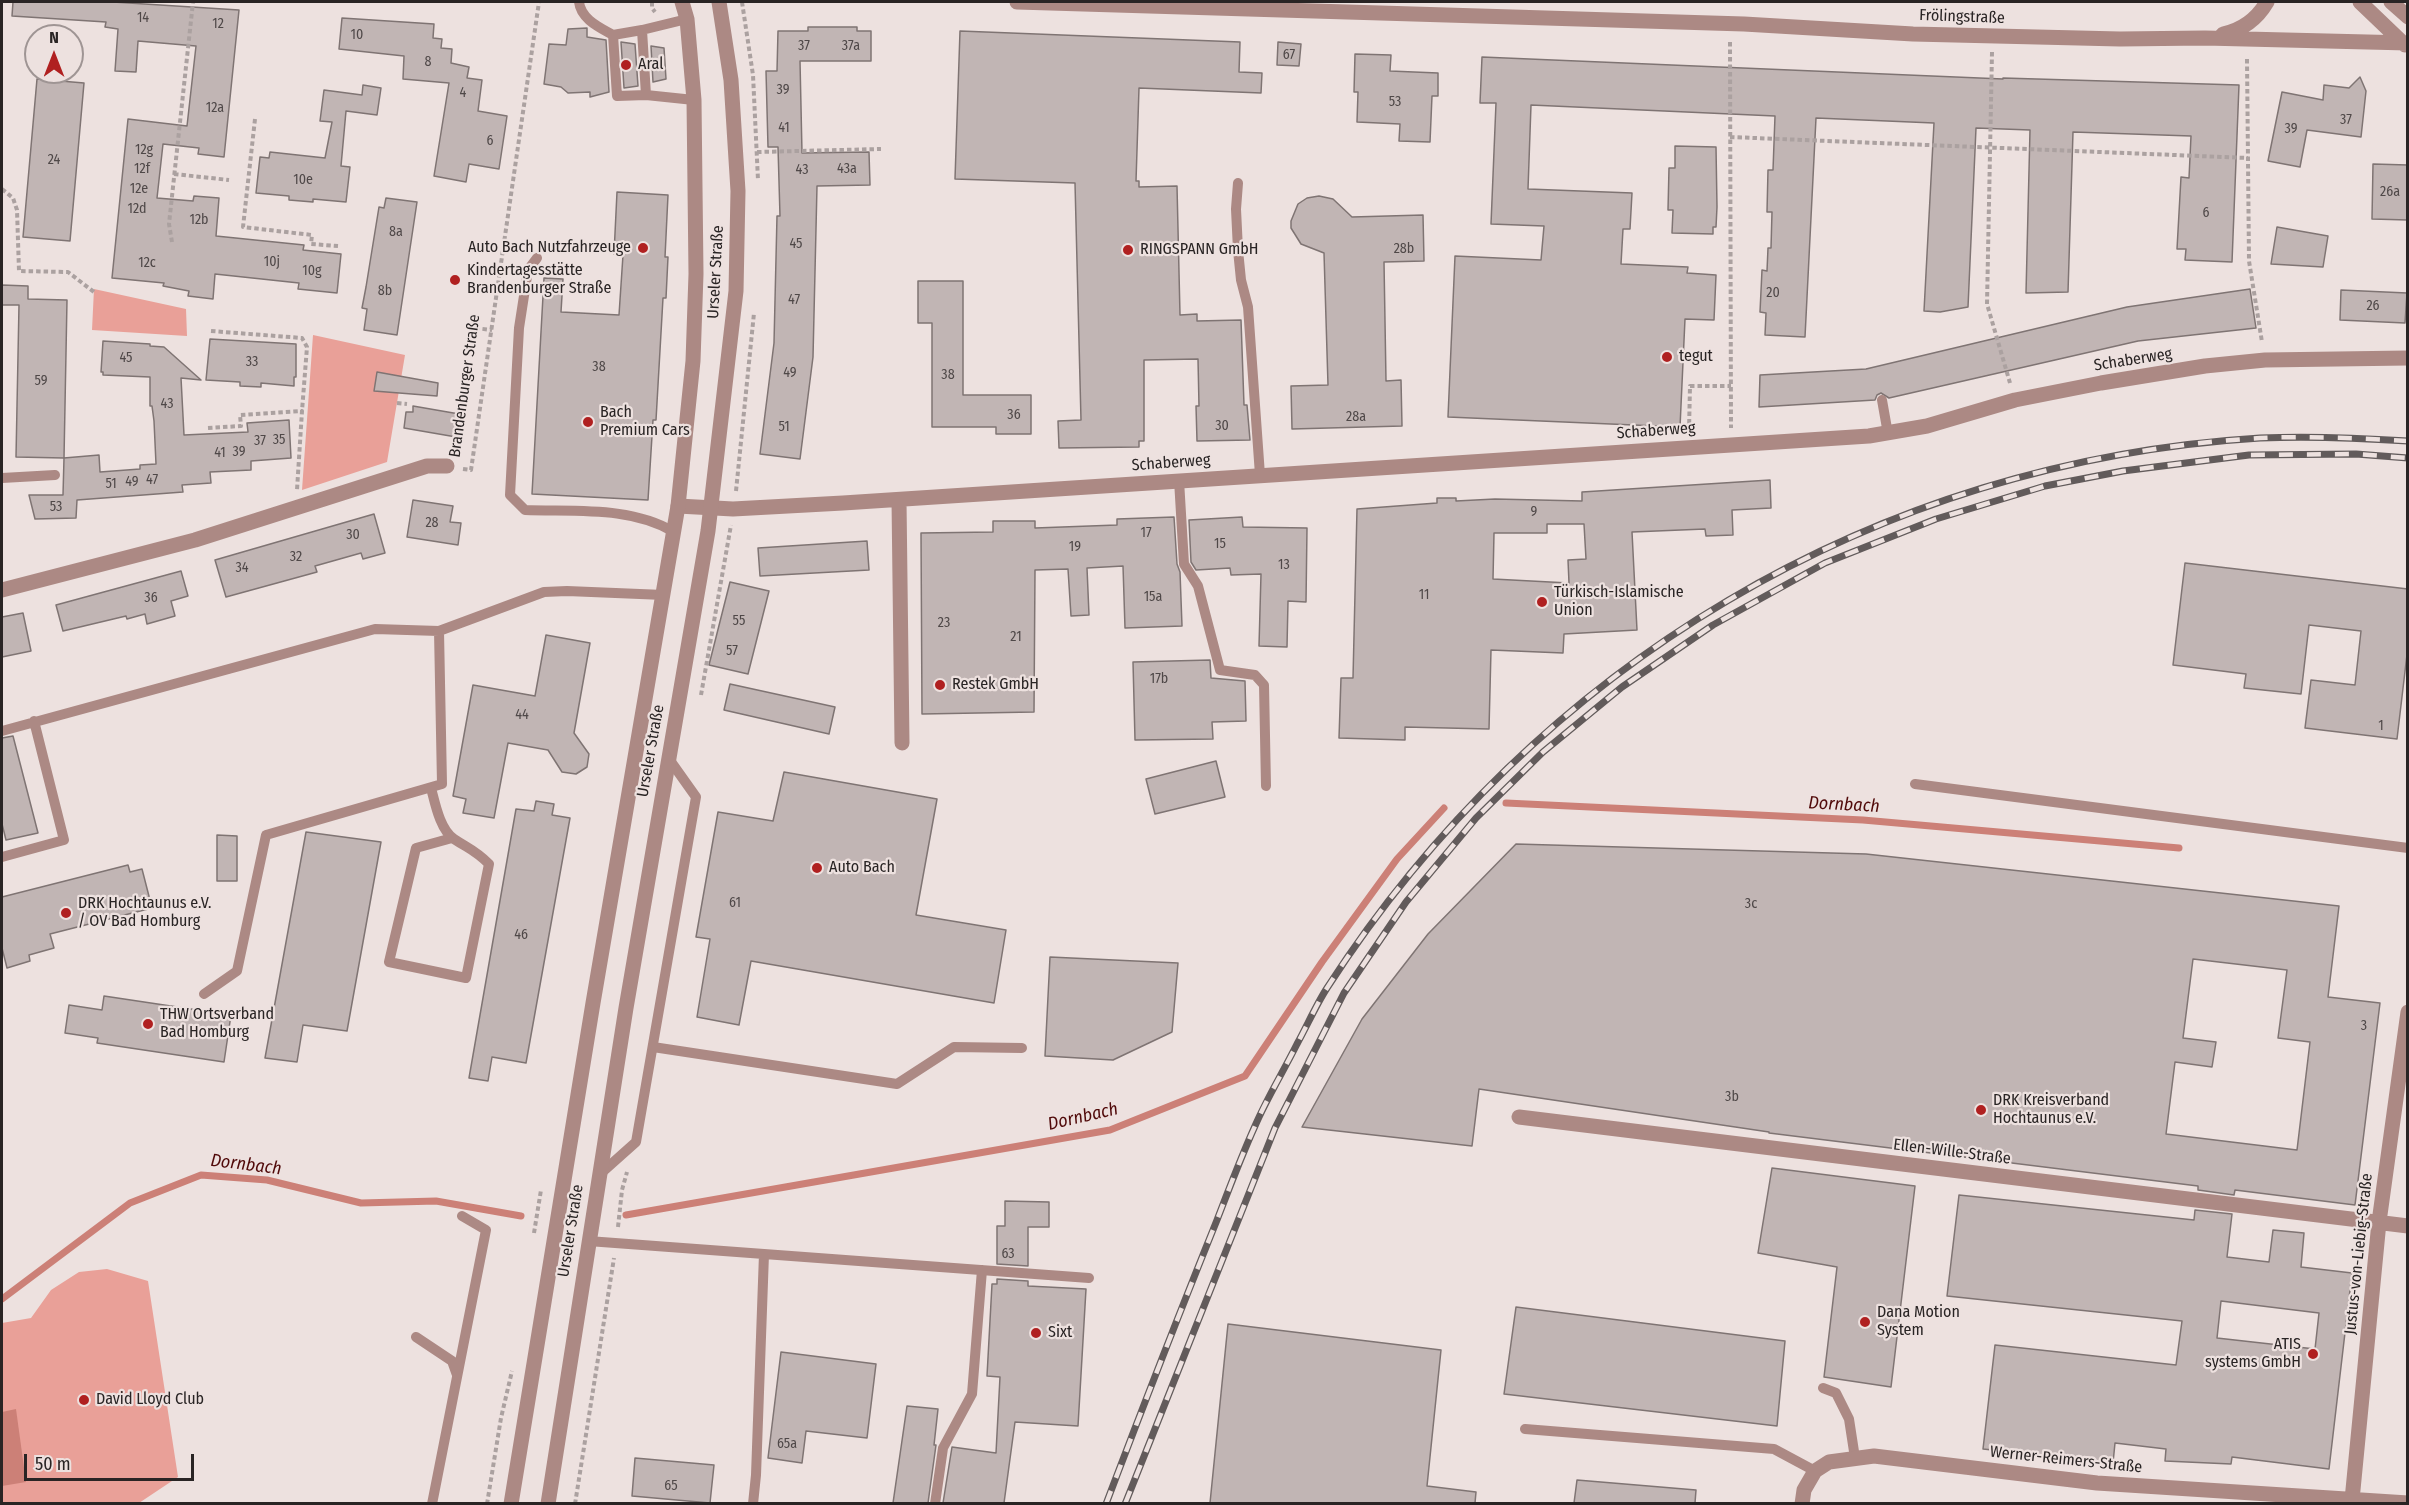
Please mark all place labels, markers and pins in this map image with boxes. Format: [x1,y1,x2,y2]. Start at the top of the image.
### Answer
place label: Aral [638,55,663,75]
marker: Aral [619,58,633,72]
place label: Auto Bach Nutzfahrzeuge [468,238,631,258]
place label: RINGSPANN GmbH [1140,240,1258,260]
marker: Auto Bach Nutzfahrzeuge [636,241,650,255]
marker: RINGSPANN GmbH [1121,243,1135,257]
place label: Kindertagesstätte Brandenburger Straße [467,261,611,299]
marker: Kindertagesstätte Brandenburger Straße [448,273,462,287]
place label: tegut [1679,347,1713,367]
marker: tegut [1660,350,1674,364]
place label: Bach Premium Cars [600,403,690,441]
marker: Bach Premium Cars [581,415,595,429]
place label: Türkisch-Islamische Union [1554,583,1684,621]
marker: Türkisch-Islamische Union [1535,595,1549,609]
place label: Restek GmbH [952,675,1039,695]
marker: Restek GmbH [933,678,947,692]
place label: Auto Bach [829,858,895,878]
marker: Auto Bach [810,861,824,875]
place label: DRK Hochtaunus e.V. / OV Bad Homburg [78,894,211,932]
marker: DRK Hochtaunus e.V. / OV Bad Homburg [59,906,73,920]
place label: THW Ortsverband Bad Homburg [160,1005,274,1043]
marker: THW Ortsverband Bad Homburg [141,1017,155,1031]
place label: DRK Kreisverband Hochtaunus e.V. [1993,1091,2109,1129]
marker: DRK Kreisverband Hochtaunus e.V. [1974,1103,1988,1117]
place label: Dana Motion System [1877,1303,1960,1341]
marker: Dana Motion System [1858,1315,1872,1329]
place label: Sixt [1048,1323,1072,1343]
marker: Sixt [1029,1326,1043,1340]
place label: ATIS systems GmbH [2205,1335,2301,1373]
marker: ATIS systems GmbH [2306,1347,2320,1361]
place label: David Lloyd Club [96,1390,204,1410]
marker: David Lloyd Club [77,1393,91,1407]

